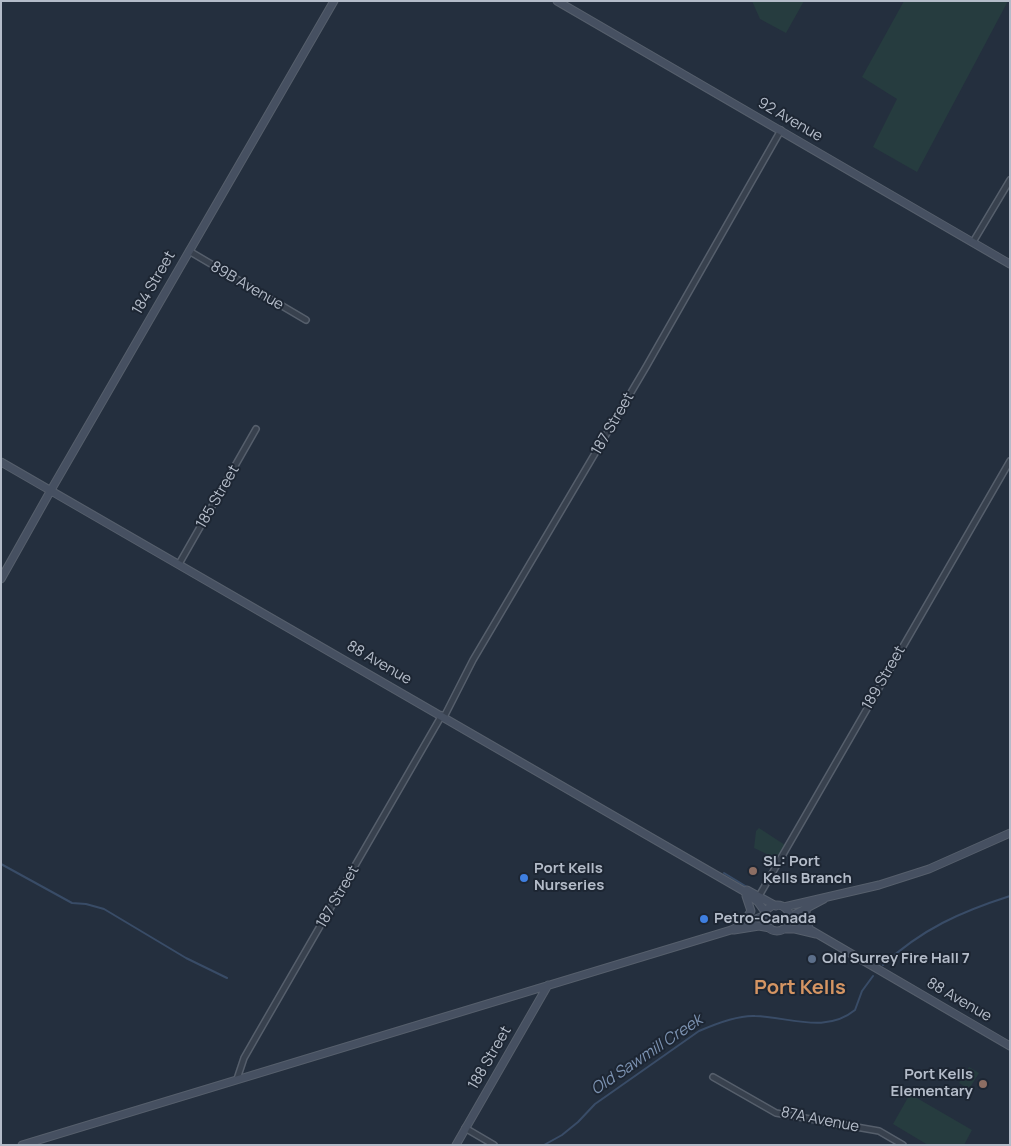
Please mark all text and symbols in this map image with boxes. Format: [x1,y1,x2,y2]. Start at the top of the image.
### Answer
street label: 92 Avenue [754,94,826,146]
street label: 184 Street [129,248,179,318]
street label: 89B Avenue [207,258,287,314]
street label: 187 Street [588,390,638,458]
street label: 185 Street [193,462,243,532]
street label: 88 Avenue [343,637,415,689]
street label: 189 Street [858,643,910,713]
place label: SL: Port Kells Branch [763,853,852,888]
place label: Port Kells Nurseries [534,860,604,895]
street label: 187 Street [313,863,363,931]
marker: SL: Port Kells Branch [747,865,759,877]
marker: Port Kells Nurseries [518,872,530,884]
place label: Petro-Canada [714,910,816,928]
marker: Petro-Canada [698,913,710,925]
place label: Old Surrey Fire Hall 7 [822,950,970,968]
marker: Old Surrey Fire Hall 7 [806,953,818,965]
street label: 88 Avenue [923,974,995,1026]
district label: Port Kells [754,976,846,1000]
water label: Old Sawmill Creek [588,1011,706,1099]
street label: 188 Street [465,1023,515,1093]
place label: Port Kells Elementary [890,1066,973,1101]
marker: Port Kells Elementary [977,1078,989,1090]
street label: 87A Avenue [779,1104,861,1136]

